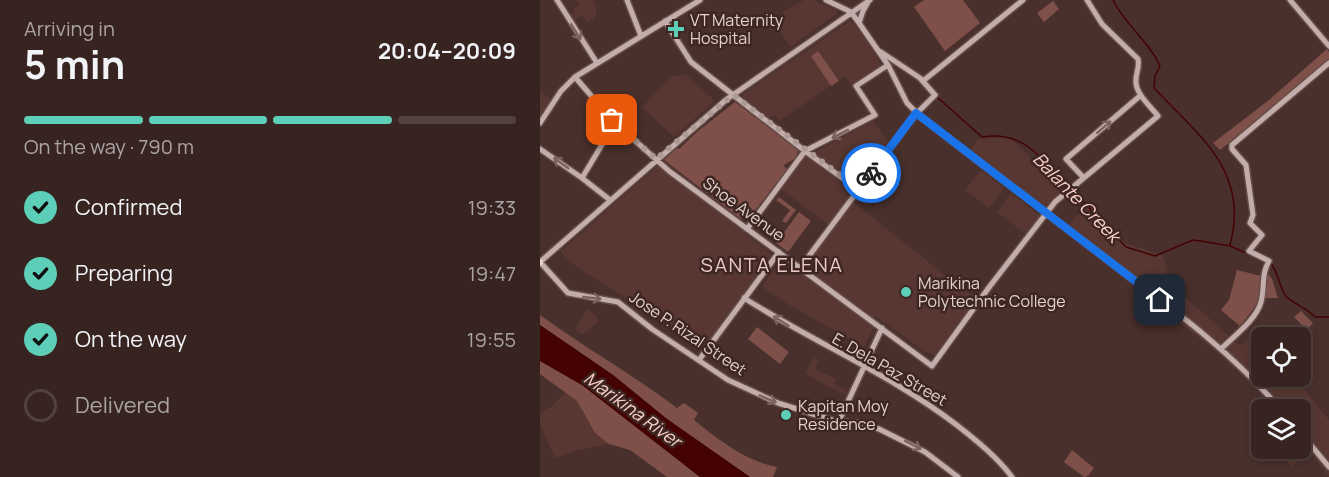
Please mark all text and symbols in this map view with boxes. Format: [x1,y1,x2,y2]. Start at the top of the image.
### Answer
place label: VT Maternity Hospital [690,9,784,49]
text: Arriving in [24,15,115,42]
marker: VT Maternity Hospital [667,20,685,38]
one-way arrow [571,23,583,40]
text: 20:04–20:09 [378,36,516,66]
text: 5 min [24,37,125,91]
pin [586,94,637,145]
icon: bag [595,103,628,136]
one-way arrow [1096,121,1112,134]
one-way arrow [832,128,850,140]
text: On the way · 790 m [24,133,194,160]
courier [841,143,901,203]
water label: Balante Creek [1028,147,1128,249]
one-way arrow [554,157,570,169]
icon: bike [855,157,888,190]
street label: Shoe Avenue [699,172,789,246]
icon: check [24,191,57,224]
text: Confirmed [75,192,183,222]
text: 19:33 [468,194,516,221]
district label: SANTA ELENA [701,251,843,278]
icon: check [24,257,57,290]
text: Preparing [75,258,173,288]
text: 19:47 [468,260,516,287]
place label: Marikina Polytechnic College [918,272,1066,312]
pin [1134,274,1185,325]
icon: home [1143,283,1176,316]
marker: Marikina Polytechnic College [899,285,913,299]
street label: Jose P. Rizal Street [625,286,751,380]
one-way arrow [581,293,601,304]
one-way arrow [773,314,790,326]
icon: check [24,323,57,356]
text: On the way [75,324,187,354]
text: 19:55 [467,326,516,353]
street label: E. Dela Paz Street [829,327,951,411]
map controls [1251,327,1311,459]
button: locate [1251,327,1311,387]
water label: Marikina River [580,366,688,454]
text: Delivered [75,390,170,420]
one-way arrow [759,393,777,405]
place label: Kapitan Moy Residence [798,395,889,435]
button: layers [1251,399,1311,459]
marker: Kapitan Moy Residence [779,408,793,422]
one-way arrow [904,440,922,451]

